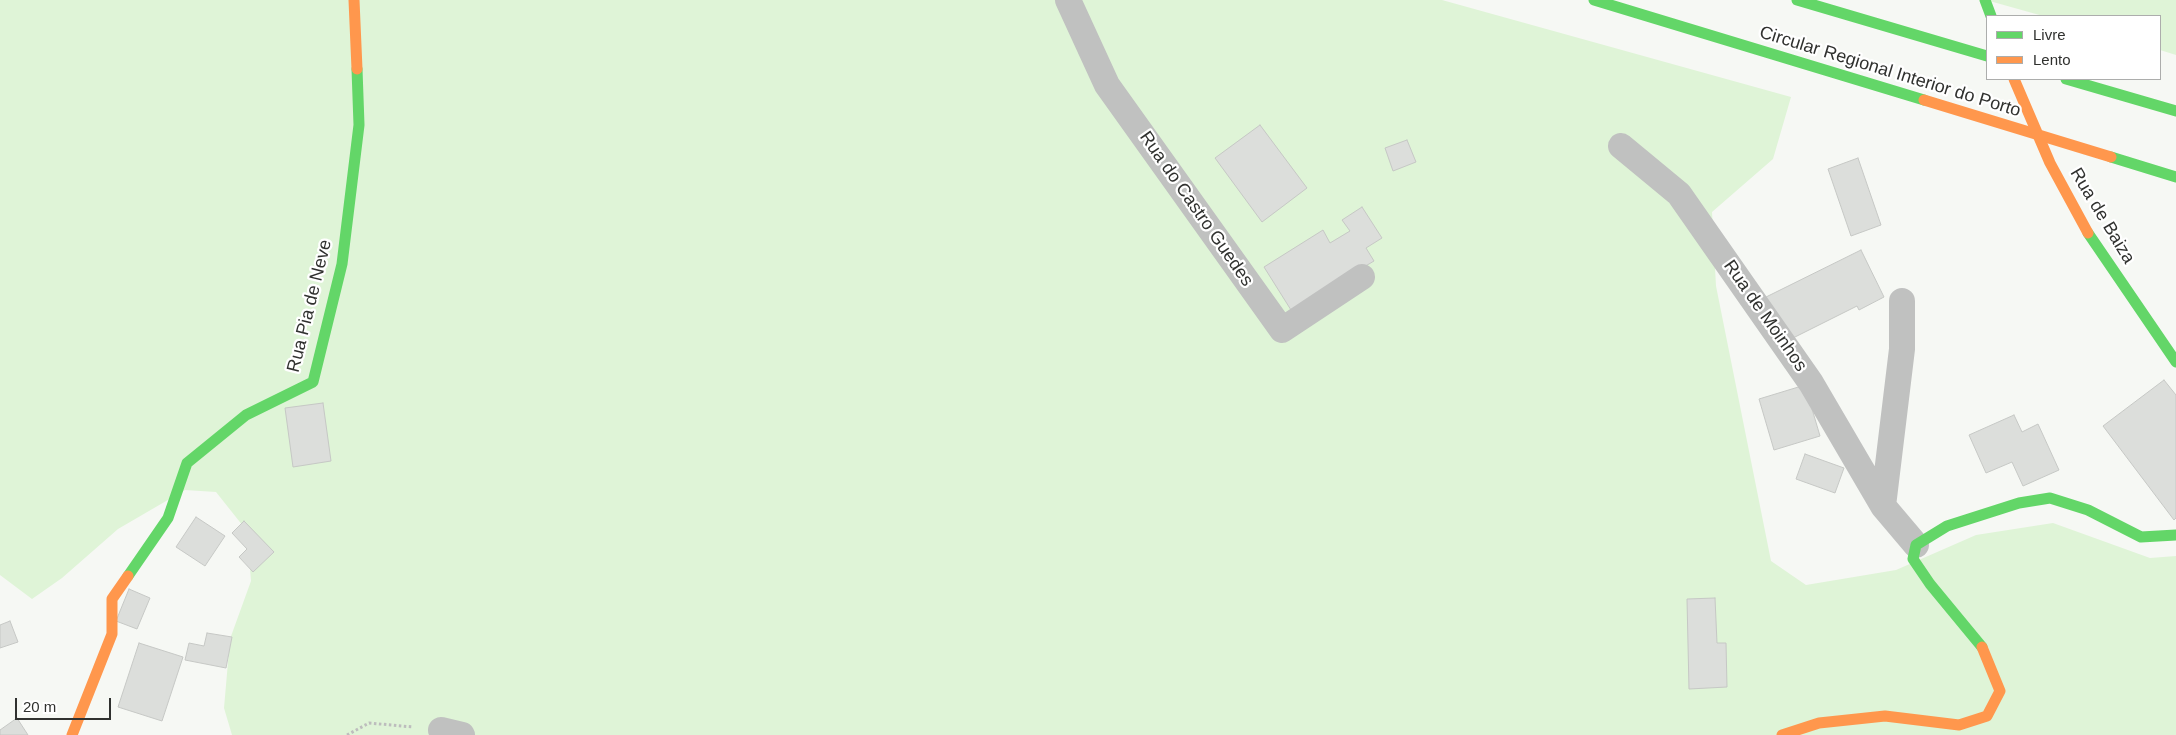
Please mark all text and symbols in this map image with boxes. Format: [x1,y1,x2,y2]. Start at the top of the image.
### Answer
legend [1986,15,2161,80]
street label: Circular Regional Interior do Porto [1757,22,2023,122]
text: Livre [2033,26,2066,43]
text: Lento [2033,51,2071,68]
street label: Rua do Castro Guedes [1134,127,1258,291]
street label: Rua de Baiza [2065,164,2139,268]
street label: Rua Pia de Neve [283,237,337,375]
street label: Rua de Moinhos [1719,256,1811,376]
scale bar [18,688,114,720]
text: 20 m [23,698,56,715]

